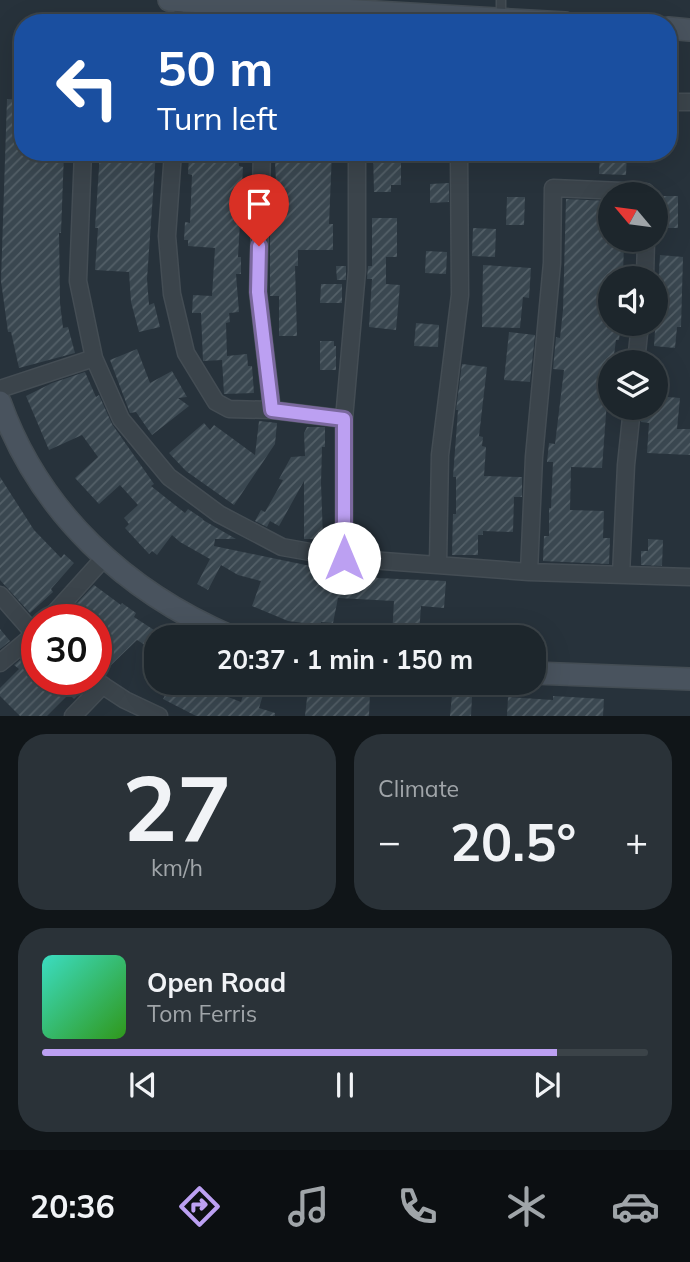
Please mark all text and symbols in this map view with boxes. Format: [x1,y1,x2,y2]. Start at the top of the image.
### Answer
text: 50 m [157,37,273,98]
icon: left [42,42,133,133]
text: Turn left [157,98,277,138]
pin [229,174,289,246]
north arrow [598,182,668,252]
map controls [598,182,668,420]
icon: arrive [240,185,278,223]
button: sound [598,266,668,336]
button: layers [598,350,668,420]
position arrow [307,521,381,595]
speed limit sign: 30 [21,604,112,695]
text: 20:37 · 1 min · 150 m [217,643,473,676]
text: 27 [122,750,232,864]
text: Climate [378,774,459,803]
text: 20.5° [450,809,576,874]
text: − [378,817,401,865]
text: + [625,817,648,865]
text: km/h [151,853,203,882]
text: Open Road [147,966,286,999]
text: Tom Ferris [147,999,257,1028]
icon: previous [124,1066,162,1104]
icon: pause [326,1066,364,1104]
icon: next [528,1066,566,1104]
icon: directions [175,1182,224,1231]
icon: music [284,1182,333,1231]
icon: phone [393,1182,442,1231]
icon: climate [502,1182,551,1231]
icon: car [611,1182,660,1231]
text: 20:36 [30,1186,115,1226]

